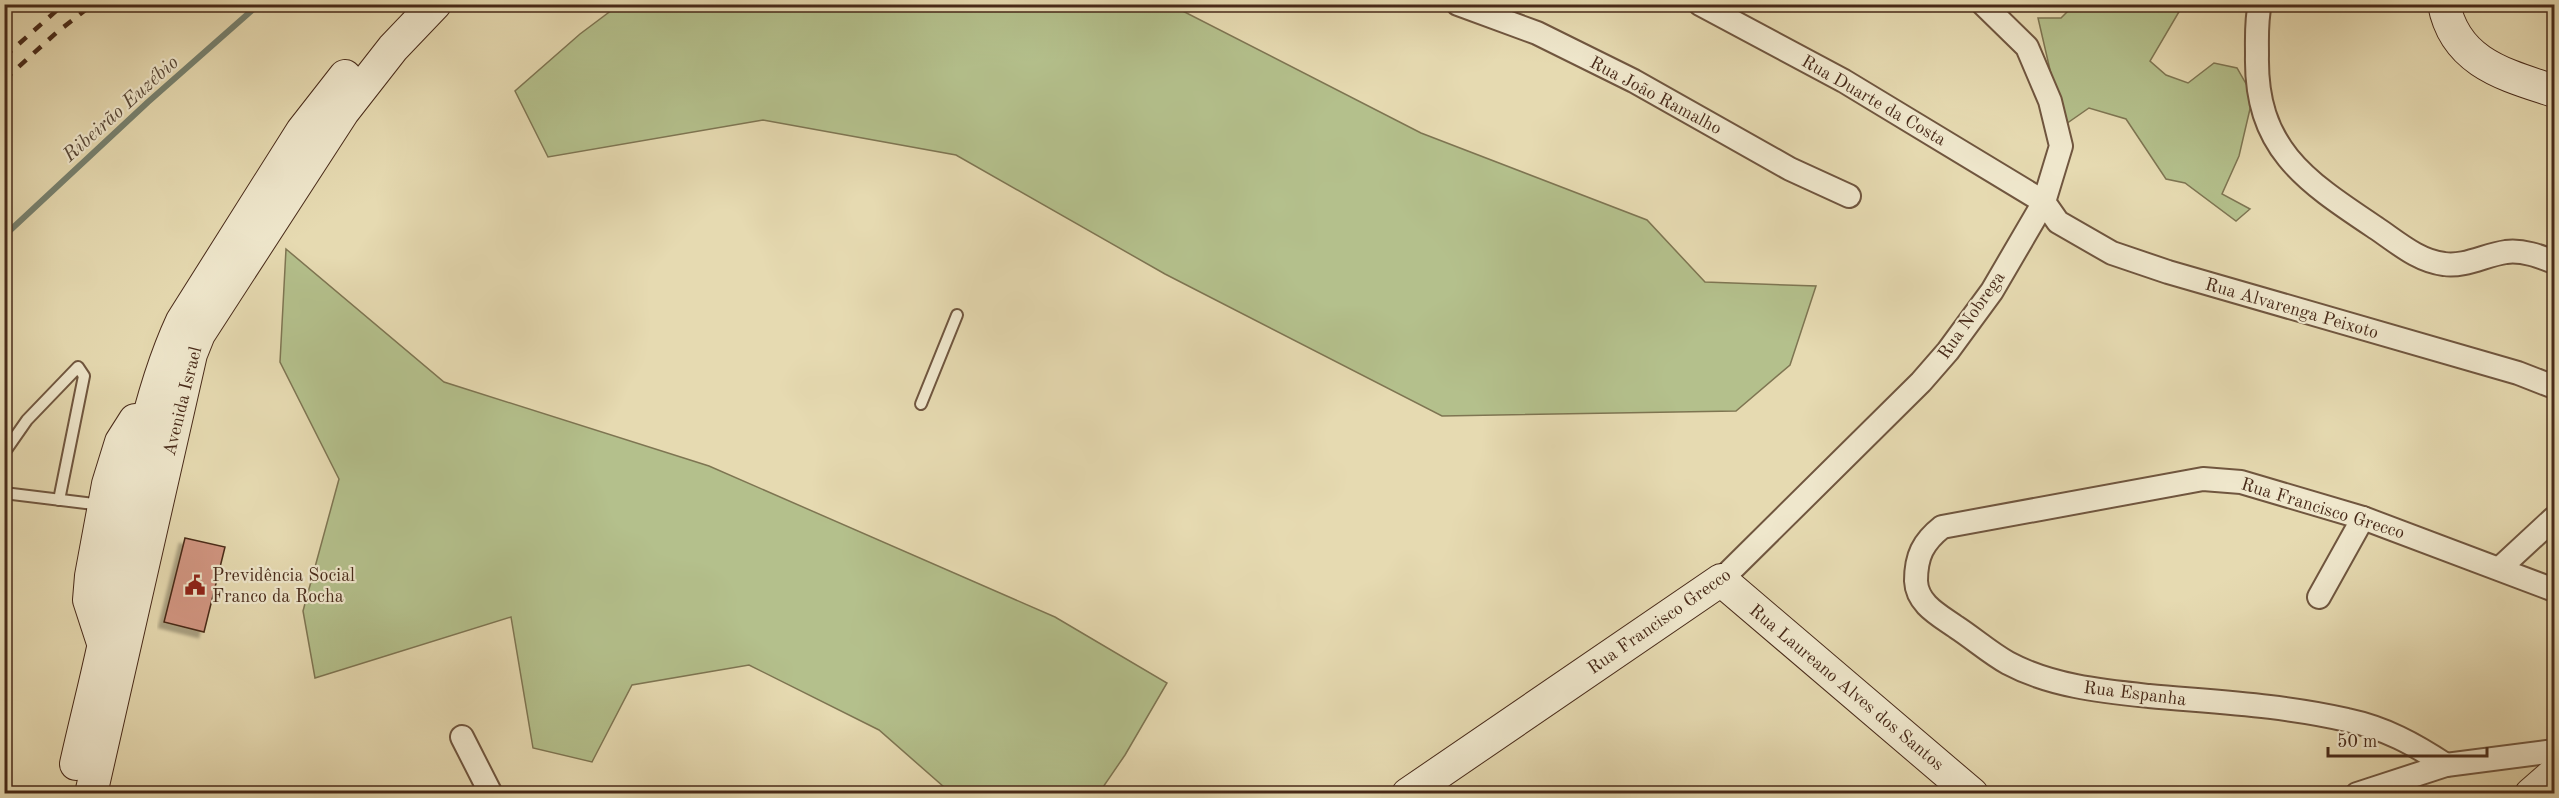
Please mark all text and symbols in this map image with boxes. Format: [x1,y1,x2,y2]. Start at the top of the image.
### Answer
street label: Rua Duarte da Costa [1798,52,1949,150]
water label: Ribeirão Euzébio [59,53,183,167]
street label: Rua João Ramalho [1587,54,1724,138]
street label: Rua Nobrega [1935,268,2009,363]
street label: Rua Alvarenga Peixoto [2203,276,2381,342]
street label: Avenida Israel [161,345,205,458]
street label: Rua Francisco Grecco [2239,475,2407,542]
street label: Rua Francisco Grecco [1585,566,1734,678]
place label: Previdência Social Franco da Rocha [212,567,355,606]
public building icon: Previdência Social Franco da Rocha [183,573,207,597]
street label: Rua Laureano Alves dos Santos [1746,601,1947,774]
street label: Rua Espanha [2083,679,2187,709]
scale bar [2328,720,2487,758]
text: 50 m [2337,733,2377,751]

